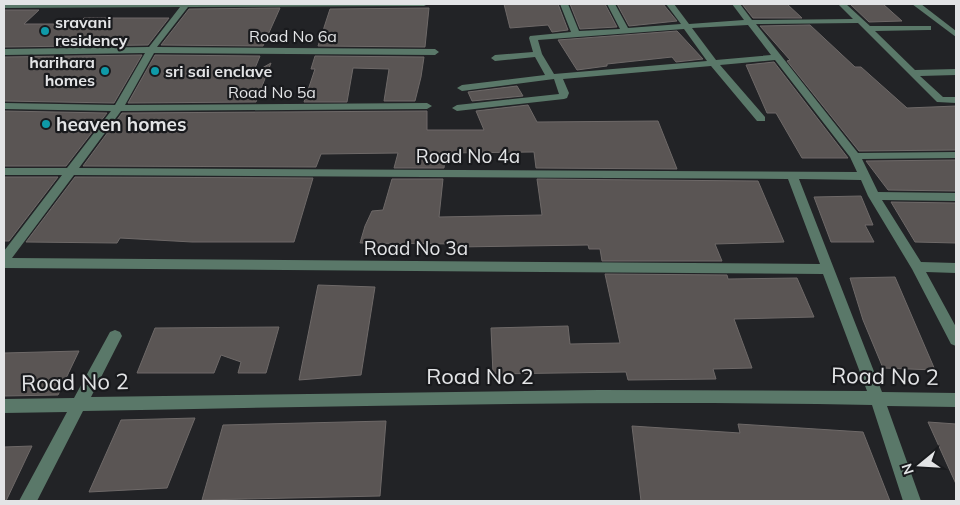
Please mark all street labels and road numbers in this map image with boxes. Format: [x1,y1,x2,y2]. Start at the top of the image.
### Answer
street label: Road No 6a [249,26,337,46]
street label: Road No 5a [228,82,316,102]
street label: Road No 4a [416,144,520,168]
street label: Road No 3a [364,236,468,260]
street label: Road No 2 [831,361,939,391]
street label: Road No 2 [426,362,534,390]
street label: Road No 2 [21,367,129,397]

